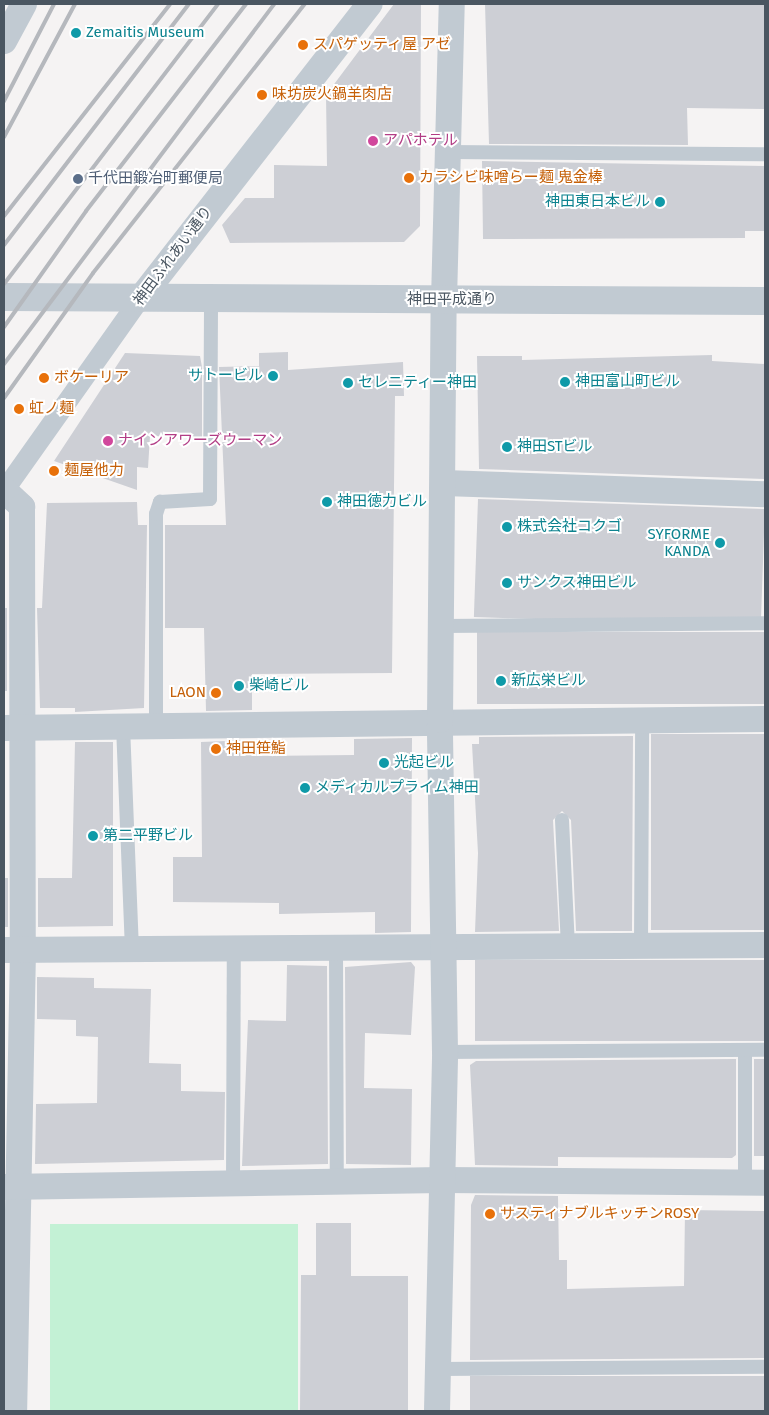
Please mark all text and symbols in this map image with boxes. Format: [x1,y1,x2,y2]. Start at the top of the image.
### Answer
place label: Zemaitis Museum [86,24,205,42]
marker: Zemaitis Museum [70,27,82,39]
place label: スパゲッティ屋 アゼ [313,36,452,54]
marker: スパゲッティ屋 アゼ [297,39,309,51]
place label: 味坊炭火鍋羊肉店 [272,86,392,104]
marker: 味坊炭火鍋羊肉店 [256,89,268,101]
place label: アパホテル [383,132,458,150]
marker: アパホテル [367,135,379,147]
place label: カラシビ味噌らー麺 鬼金棒 [419,169,603,187]
place label: 千代田鍛冶町郵便局 [88,170,223,188]
marker: カラシビ味噌らー麺 鬼金棒 [403,172,415,184]
marker: 千代田鍛冶町郵便局 [72,173,84,185]
place label: 神田東日本ビル [545,193,650,211]
marker: 神田東日本ビル [654,196,666,208]
street label: 神田ふれあい通り [130,203,216,309]
street label: 神田平成通り [407,291,497,309]
place label: サトービル [188,367,263,385]
place label: ボケーリア [54,369,129,387]
marker: サトービル [267,370,279,382]
marker: ボケーリア [38,372,50,384]
place label: 神田富山町ビル [575,373,680,391]
place label: セレニティー神田 [358,374,478,392]
marker: 神田富山町ビル [559,376,571,388]
marker: セレニティー神田 [342,377,354,389]
place label: 虹ノ麺 [29,400,74,418]
marker: 虹ノ麺 [13,403,25,415]
place label: ナインアワーズウーマン [118,432,283,450]
marker: ナインアワーズウーマン [102,435,114,447]
place label: 神田STビル [517,438,593,456]
marker: 神田STビル [501,441,513,453]
place label: 麺屋他力 [64,462,124,480]
marker: 麺屋他力 [48,465,60,477]
place label: 神田徳力ビル [337,493,427,511]
marker: 神田徳力ビル [321,496,333,508]
place label: 株式会社コクゴ [517,518,622,536]
marker: 株式会社コクゴ [501,521,513,533]
place label: SYFORME KANDA [648,525,710,560]
marker: SYFORME KANDA [714,537,726,549]
place label: サンクス神田ビル [517,574,637,592]
marker: サンクス神田ビル [501,577,513,589]
place label: 新広栄ビル [511,672,586,690]
marker: 新広栄ビル [495,675,507,687]
place label: 柴崎ビル [249,677,309,695]
marker: 柴崎ビル [233,680,245,692]
place label: LAON [169,684,206,702]
marker: LAON [210,687,222,699]
place label: 神田笹鮨 [226,740,286,758]
marker: 神田笹鮨 [210,743,222,755]
place label: 光起ビル [394,754,454,772]
marker: 光起ビル [378,757,390,769]
place label: メディカルプライム神田 [315,779,480,797]
marker: メディカルプライム神田 [299,782,311,794]
place label: 第二平野ビル [103,827,193,845]
marker: 第二平野ビル [87,830,99,842]
place label: サスティナブルキッチンROSY [500,1205,700,1223]
marker: サスティナブルキッチンROSY [484,1208,496,1220]

